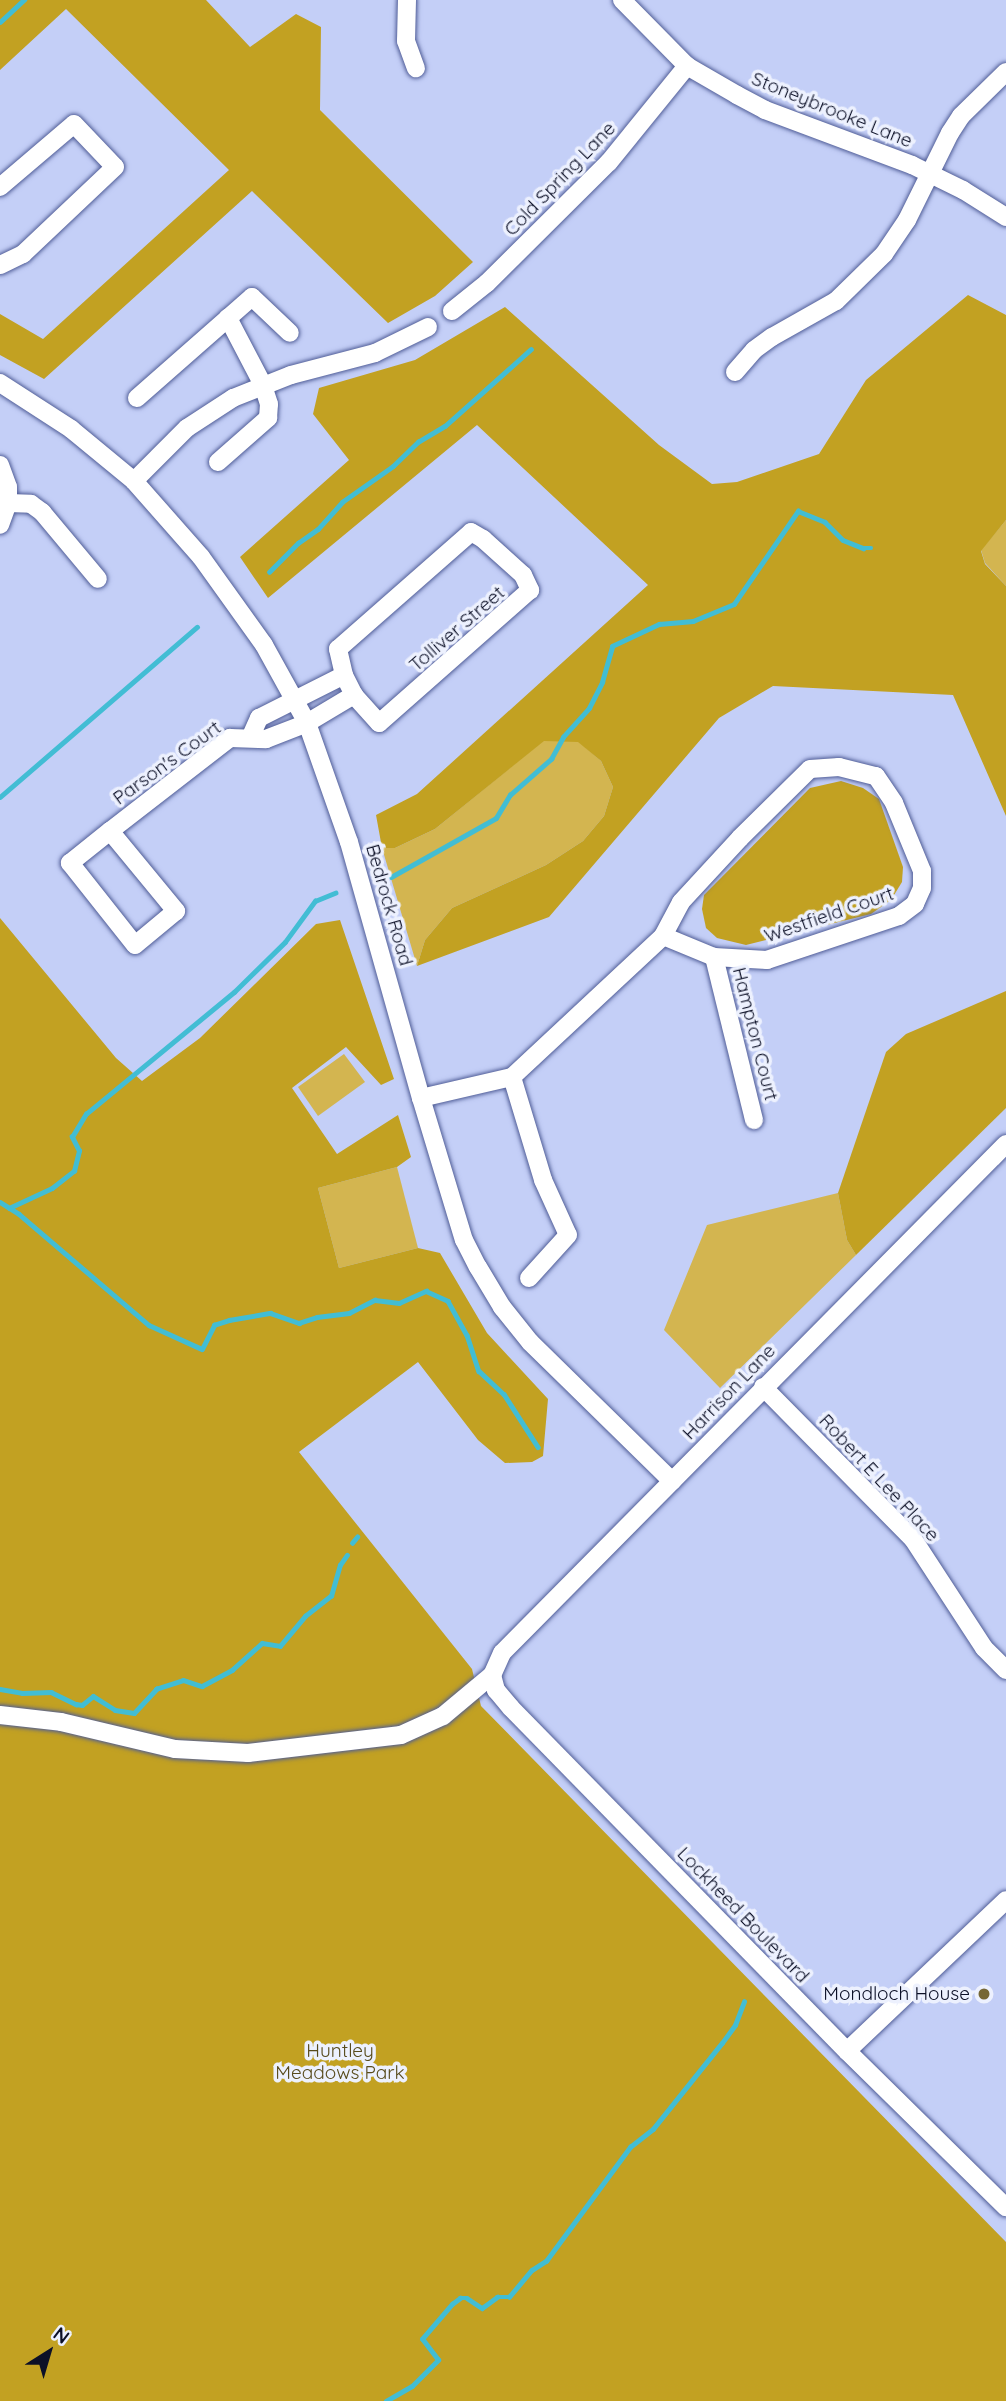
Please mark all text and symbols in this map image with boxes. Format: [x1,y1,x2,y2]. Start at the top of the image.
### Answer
street label: Stoneybrooke Lane [748,67,916,153]
street label: Cold Spring Lane [500,117,620,241]
street label: Tolliver Street [405,581,509,677]
street label: Parson's Court [109,716,225,810]
street label: Bedrock Road [361,842,417,968]
street label: Westfield Court [761,882,897,948]
street label: Hampton Court [727,965,783,1103]
street label: Harrison Lane [678,1340,780,1444]
street label: Robert E Lee Place [814,1410,944,1546]
street label: Lockheed Boulevard [672,1842,814,1988]
place label: Mondloch House [823,1983,970,2005]
marker: Mondloch House [976,1986,992,2002]
park label: Huntley Meadows Park [275,2040,405,2084]
north arrow [14,2317,84,2387]
text: N [49,2321,74,2349]

